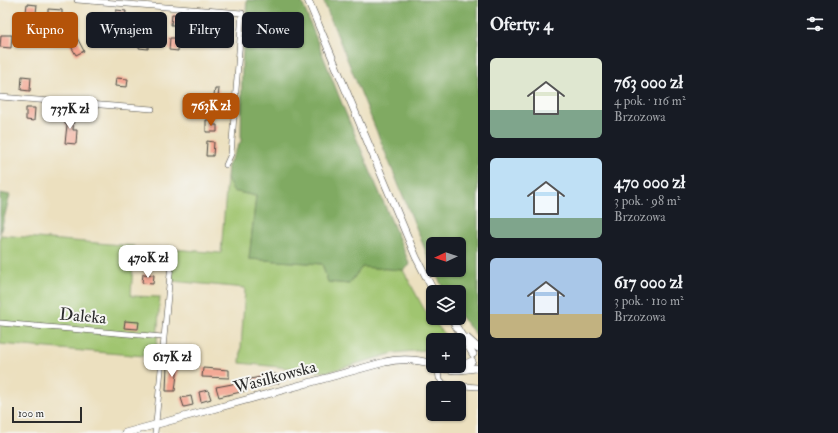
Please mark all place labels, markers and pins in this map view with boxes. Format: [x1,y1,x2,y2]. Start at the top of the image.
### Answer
pin: 763K zł [174,93,248,127]
pin: 737K zł [33,96,107,130]
pin: 470K zł [111,245,185,279]
pin: 617K zł [135,344,209,378]

